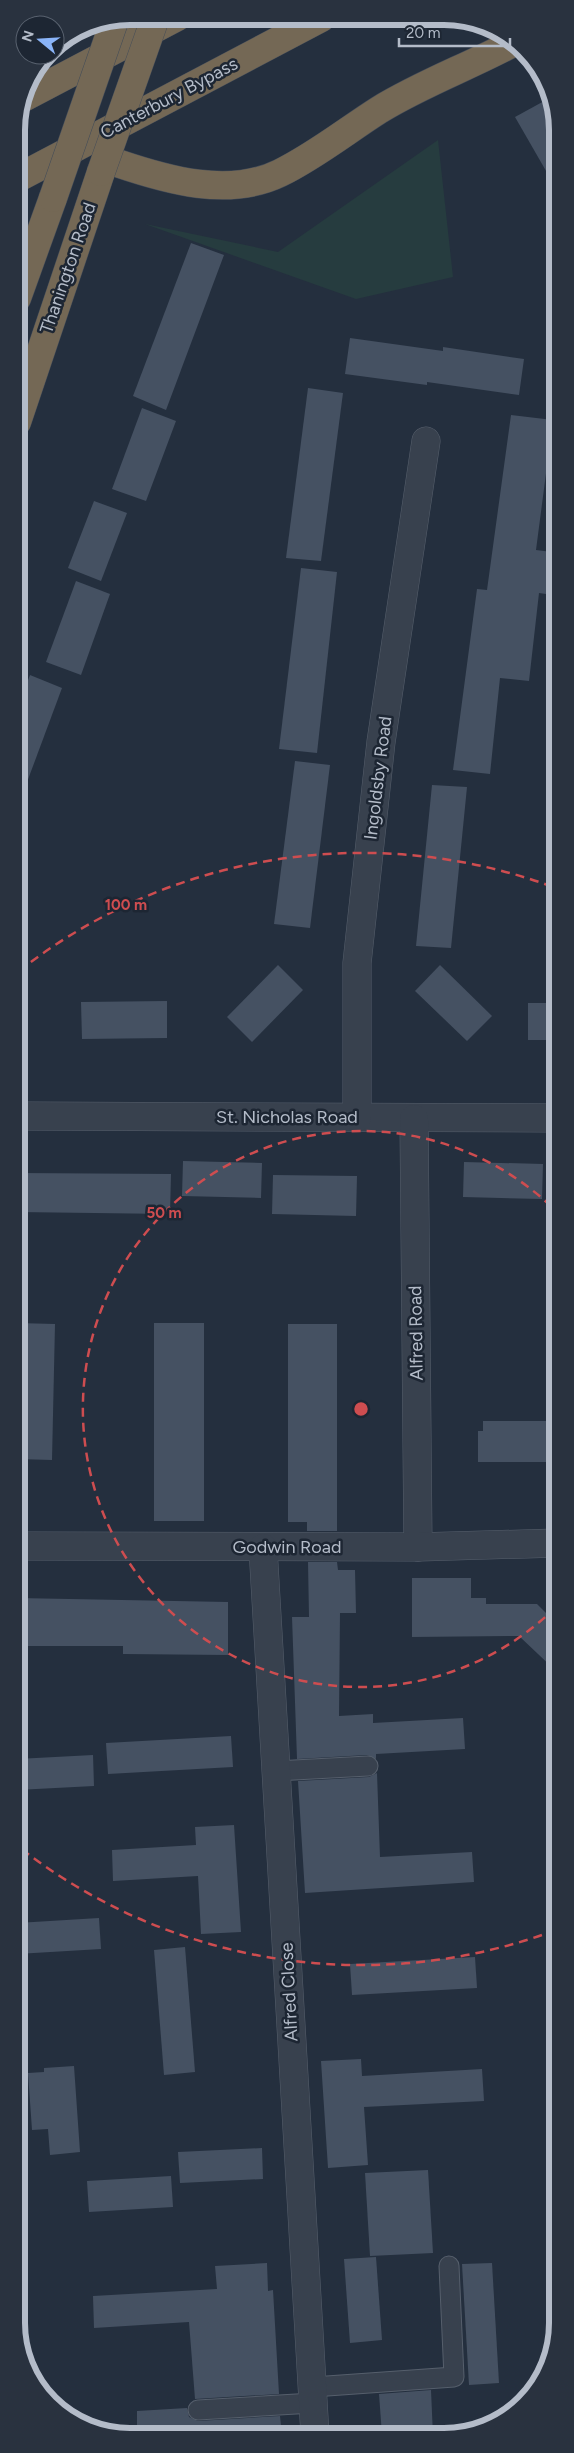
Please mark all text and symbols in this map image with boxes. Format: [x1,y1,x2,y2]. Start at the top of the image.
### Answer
north arrow [15,15,65,65]
scale bar [399,15,510,47]
text: 20 m [406,24,440,42]
text: N [18,28,38,44]
street label: Canterbury Bypass [96,52,242,144]
street label: Thanington Road [35,200,101,336]
street label: Ingoldsby Road [359,715,397,841]
text: 100 m [105,896,147,914]
street label: St. Nicholas Road [216,1106,358,1128]
text: 50 m [146,1204,182,1222]
street label: Alfred Road [404,1285,428,1381]
centre of rings [352,1400,370,1418]
street label: Godwin Road [233,1536,341,1558]
street label: Alfred Close [275,1942,303,2042]

